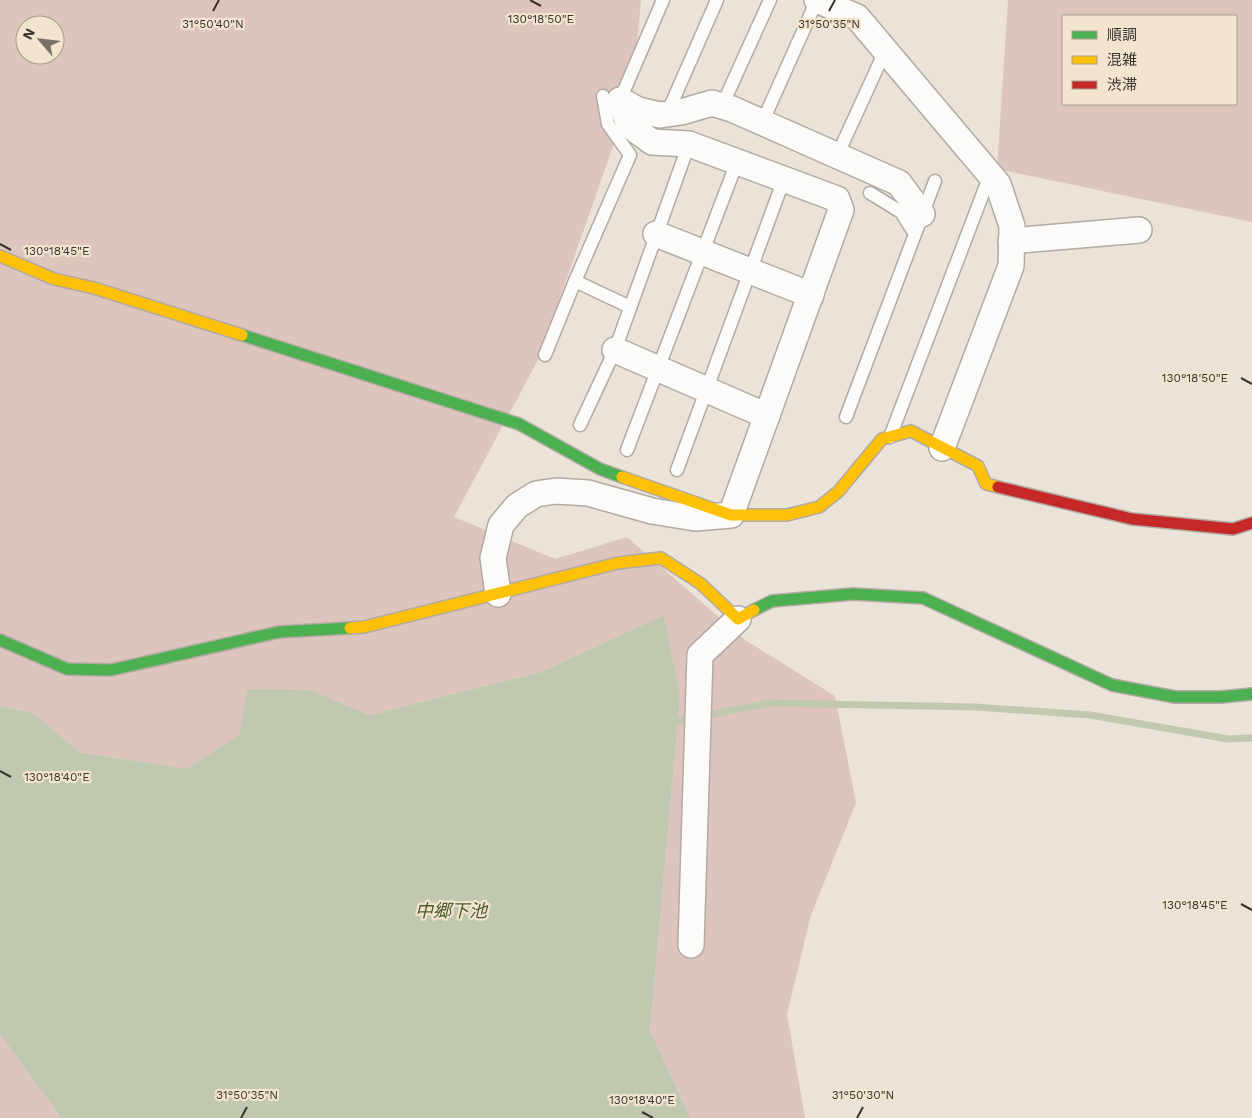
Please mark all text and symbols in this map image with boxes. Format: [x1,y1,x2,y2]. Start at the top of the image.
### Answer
text: 130°18'50"E [508,12,575,26]
north arrow [15,15,65,65]
legend [1062,15,1237,105]
text: 31°50'40"N [182,17,244,31]
text: 31°50'35"N [798,17,860,31]
text: N [19,26,38,42]
text: 順調 [1107,26,1137,44]
text: 混雑 [1107,51,1137,69]
text: 渋滞 [1107,76,1137,94]
text: 130°18'45"E [24,244,90,258]
text: 130°18'50"E [1162,371,1229,385]
text: 130°18'40"E [24,770,90,784]
text: 130°18'45"E [1162,898,1228,912]
water label: 中郷下池 [415,900,489,921]
text: 31°50'35"N [216,1088,278,1102]
text: 31°50'30"N [832,1088,894,1102]
text: 130°18'40"E [609,1093,675,1107]

